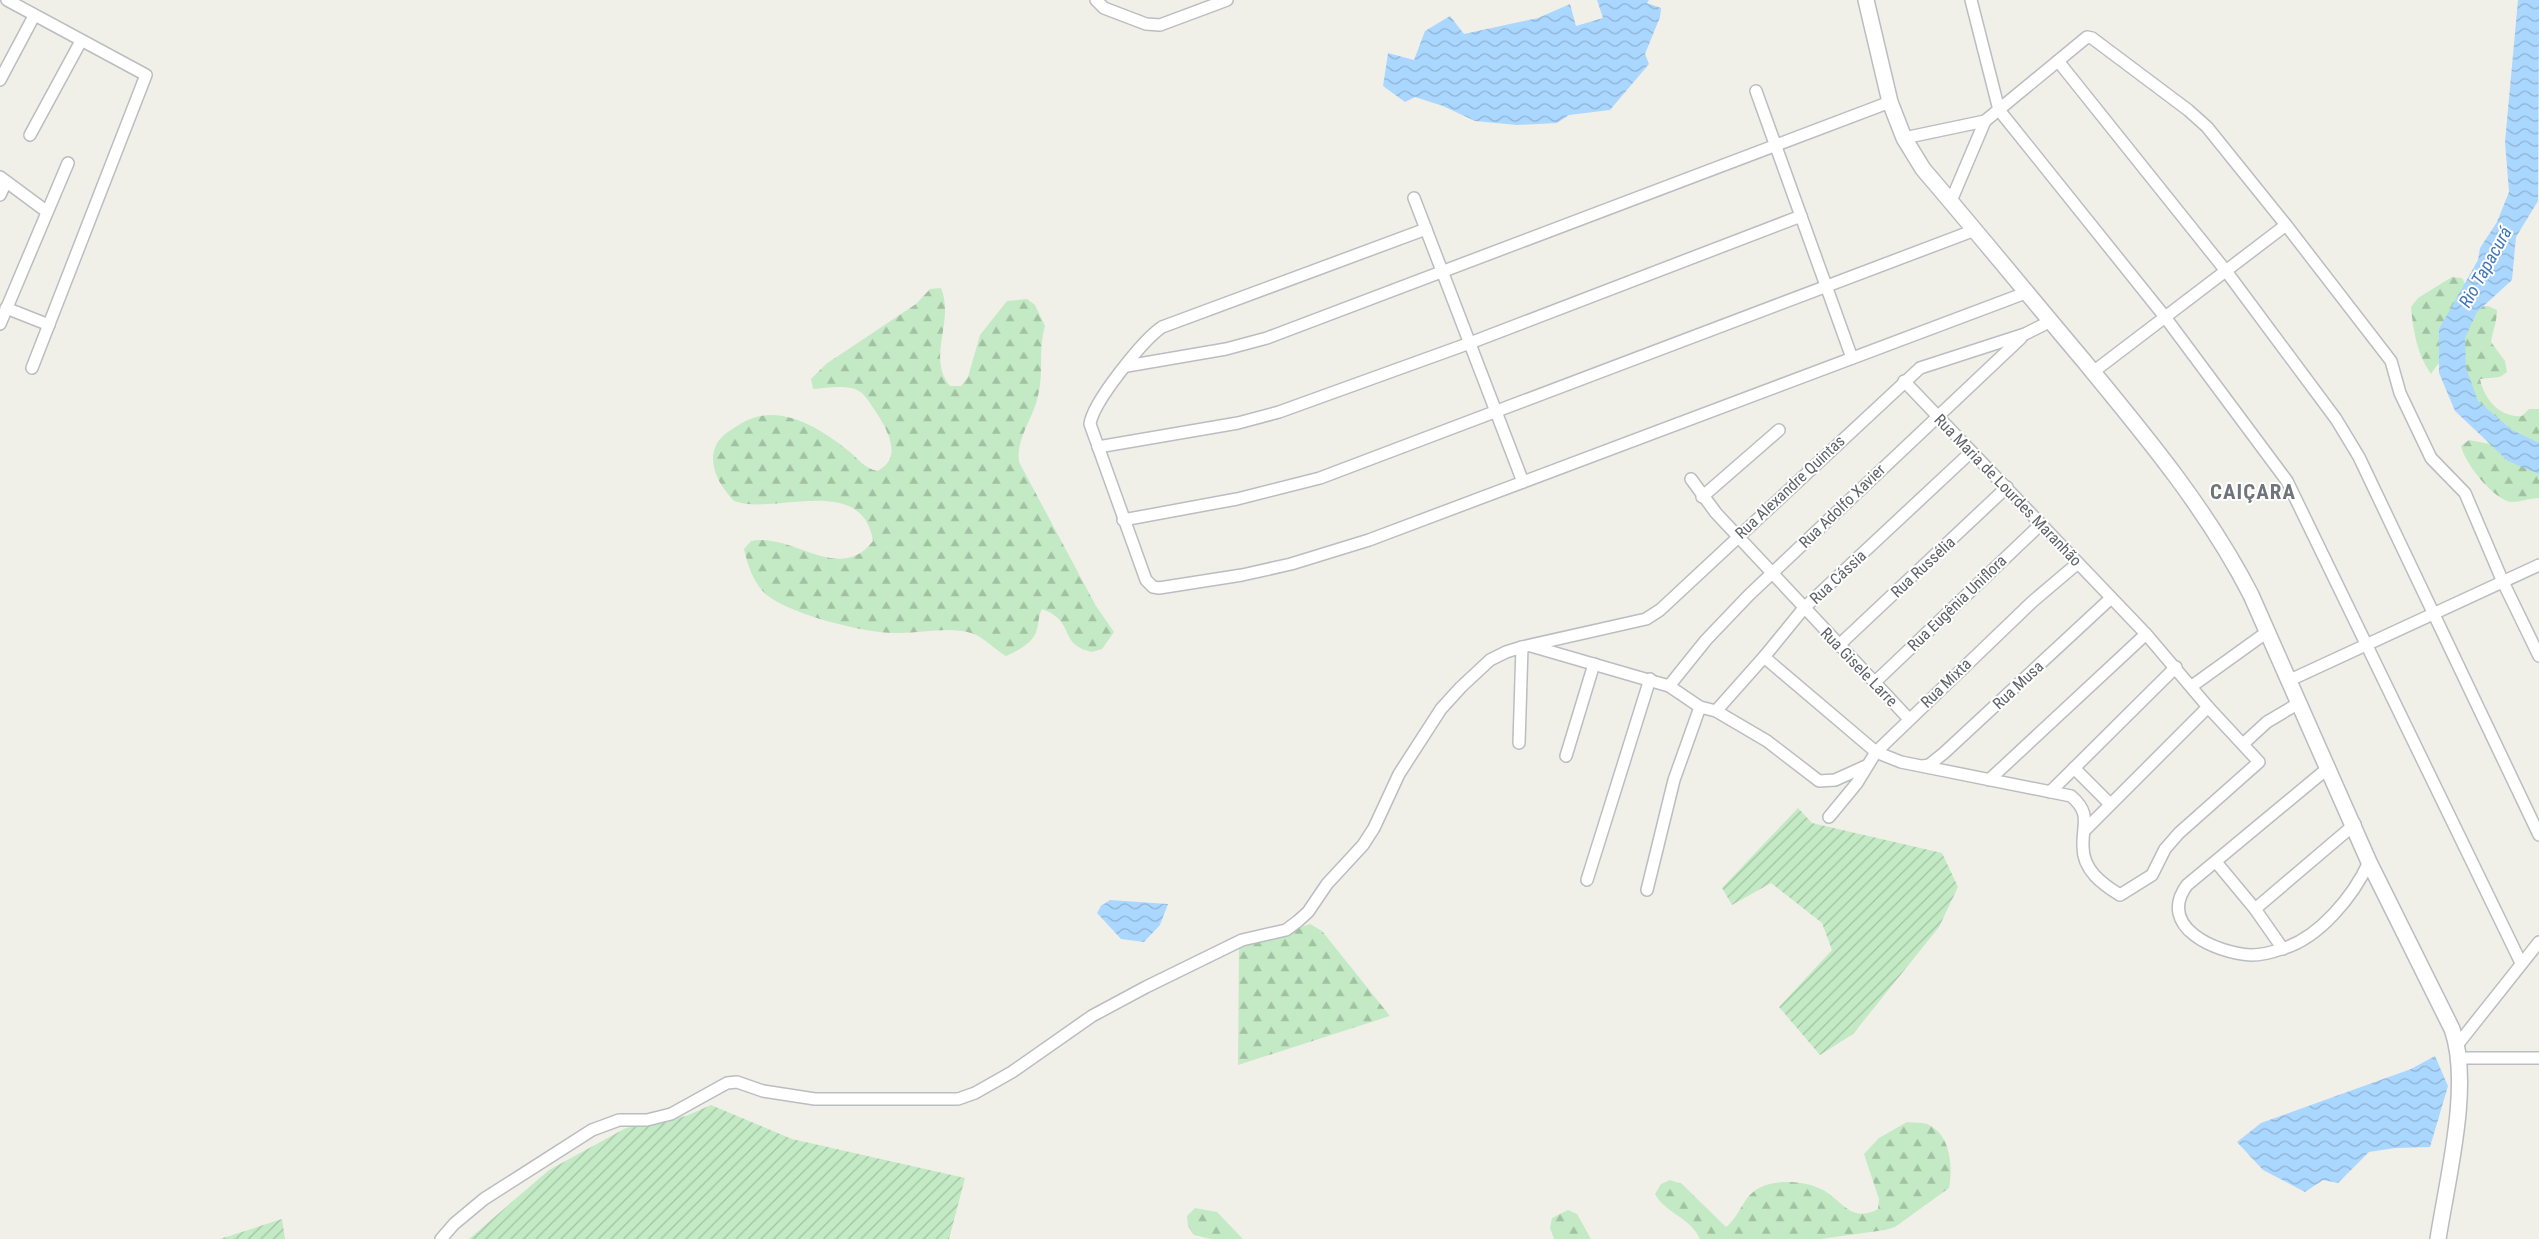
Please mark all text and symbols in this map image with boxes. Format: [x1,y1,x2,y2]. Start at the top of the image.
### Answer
water label: Rio Tapacurá [2454,222,2516,311]
street label: Rua Maria de Lourdes Maranhão [1930,410,2086,570]
street label: Rua Alexandre Quintas [1731,431,1849,543]
street label: Rua Adolfo Xavier [1795,460,1889,552]
district label: CAIÇARA [2210,480,2296,504]
street label: Rua Russélia [1887,532,1959,602]
street label: Rua Cássia [1806,546,1870,608]
street label: Rua Eugênia Uniflora [1904,551,2010,655]
street label: Rua Gisele Larre [1816,623,1902,711]
street label: Rua Mixta [1917,654,1975,712]
street label: Rua Musa [1989,657,2047,713]

